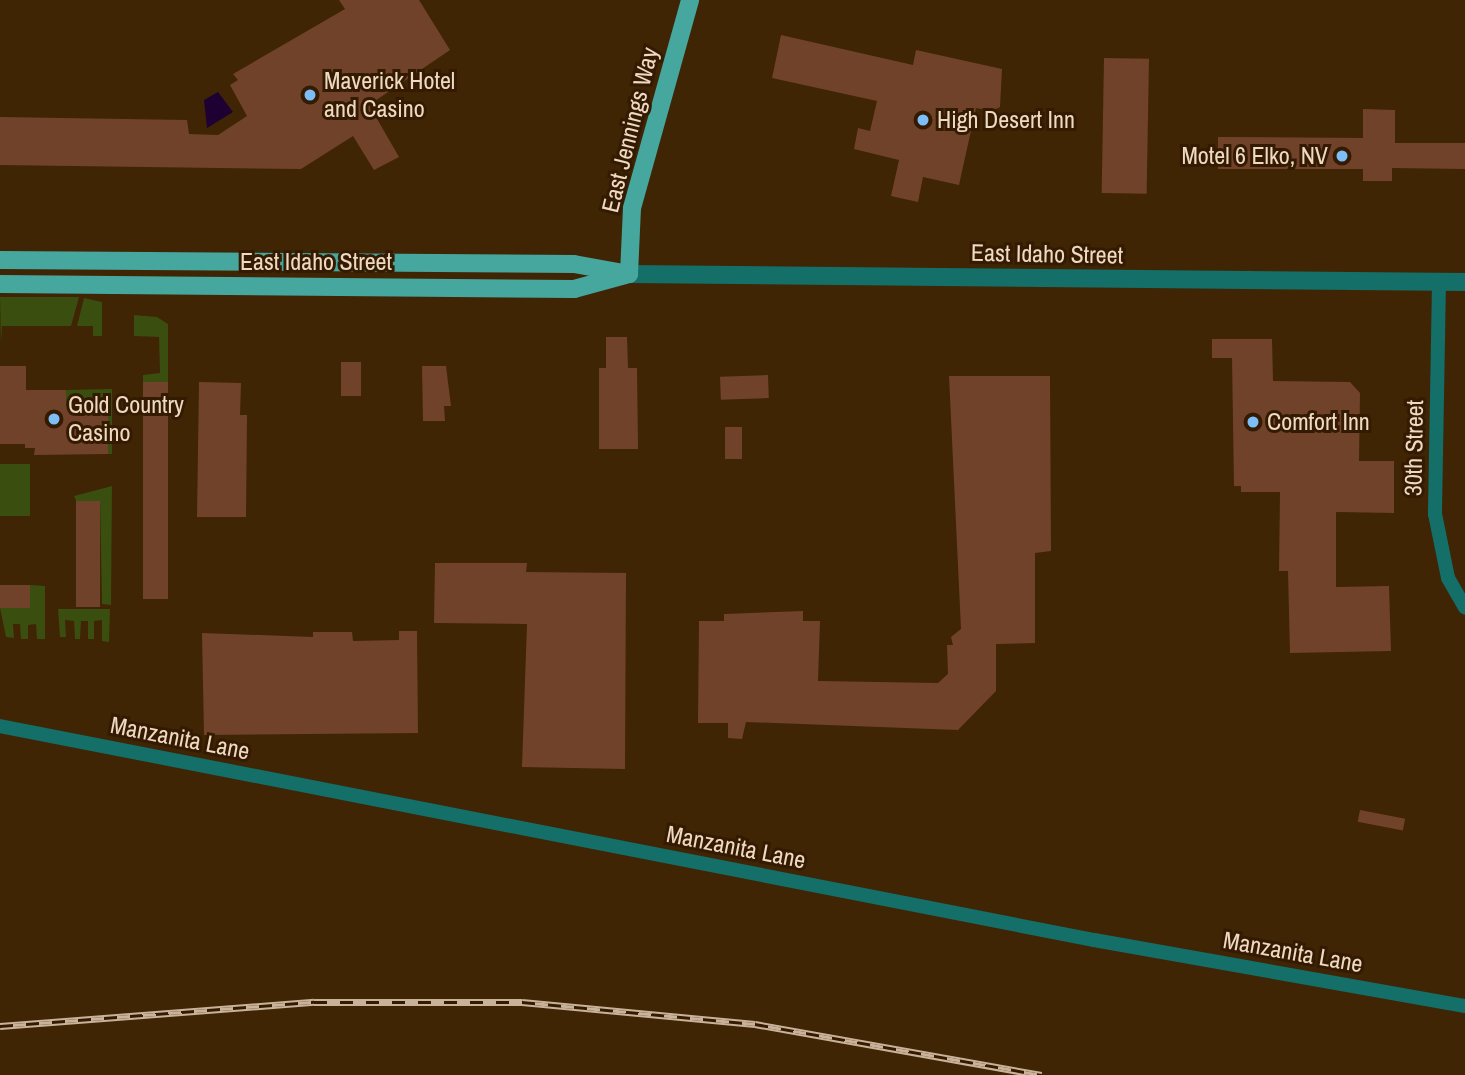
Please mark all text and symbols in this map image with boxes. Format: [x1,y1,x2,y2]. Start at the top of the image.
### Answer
street label: East Jennings Way [596,45,664,215]
place label: Maverick Hotel and Casino [324,67,455,123]
marker: Maverick Hotel and Casino [302,87,318,103]
place label: High Desert Inn [937,106,1075,134]
marker: High Desert Inn [915,112,931,128]
place label: Motel 6 Elko, NV [1181,142,1328,170]
marker: Motel 6 Elko, NV [1334,148,1350,164]
street label: East Idaho Street [971,238,1123,270]
street label: East Idaho Street [240,248,392,276]
place label: Gold Country Casino [68,391,184,447]
street label: 30th Street [1399,400,1429,496]
place label: Comfort Inn [1267,408,1370,436]
marker: Gold Country Casino [46,411,62,427]
marker: Comfort Inn [1245,414,1261,430]
street label: Manzanita Lane [108,710,252,766]
street label: Manzanita Lane [664,819,808,875]
street label: Manzanita Lane [1221,926,1365,978]

